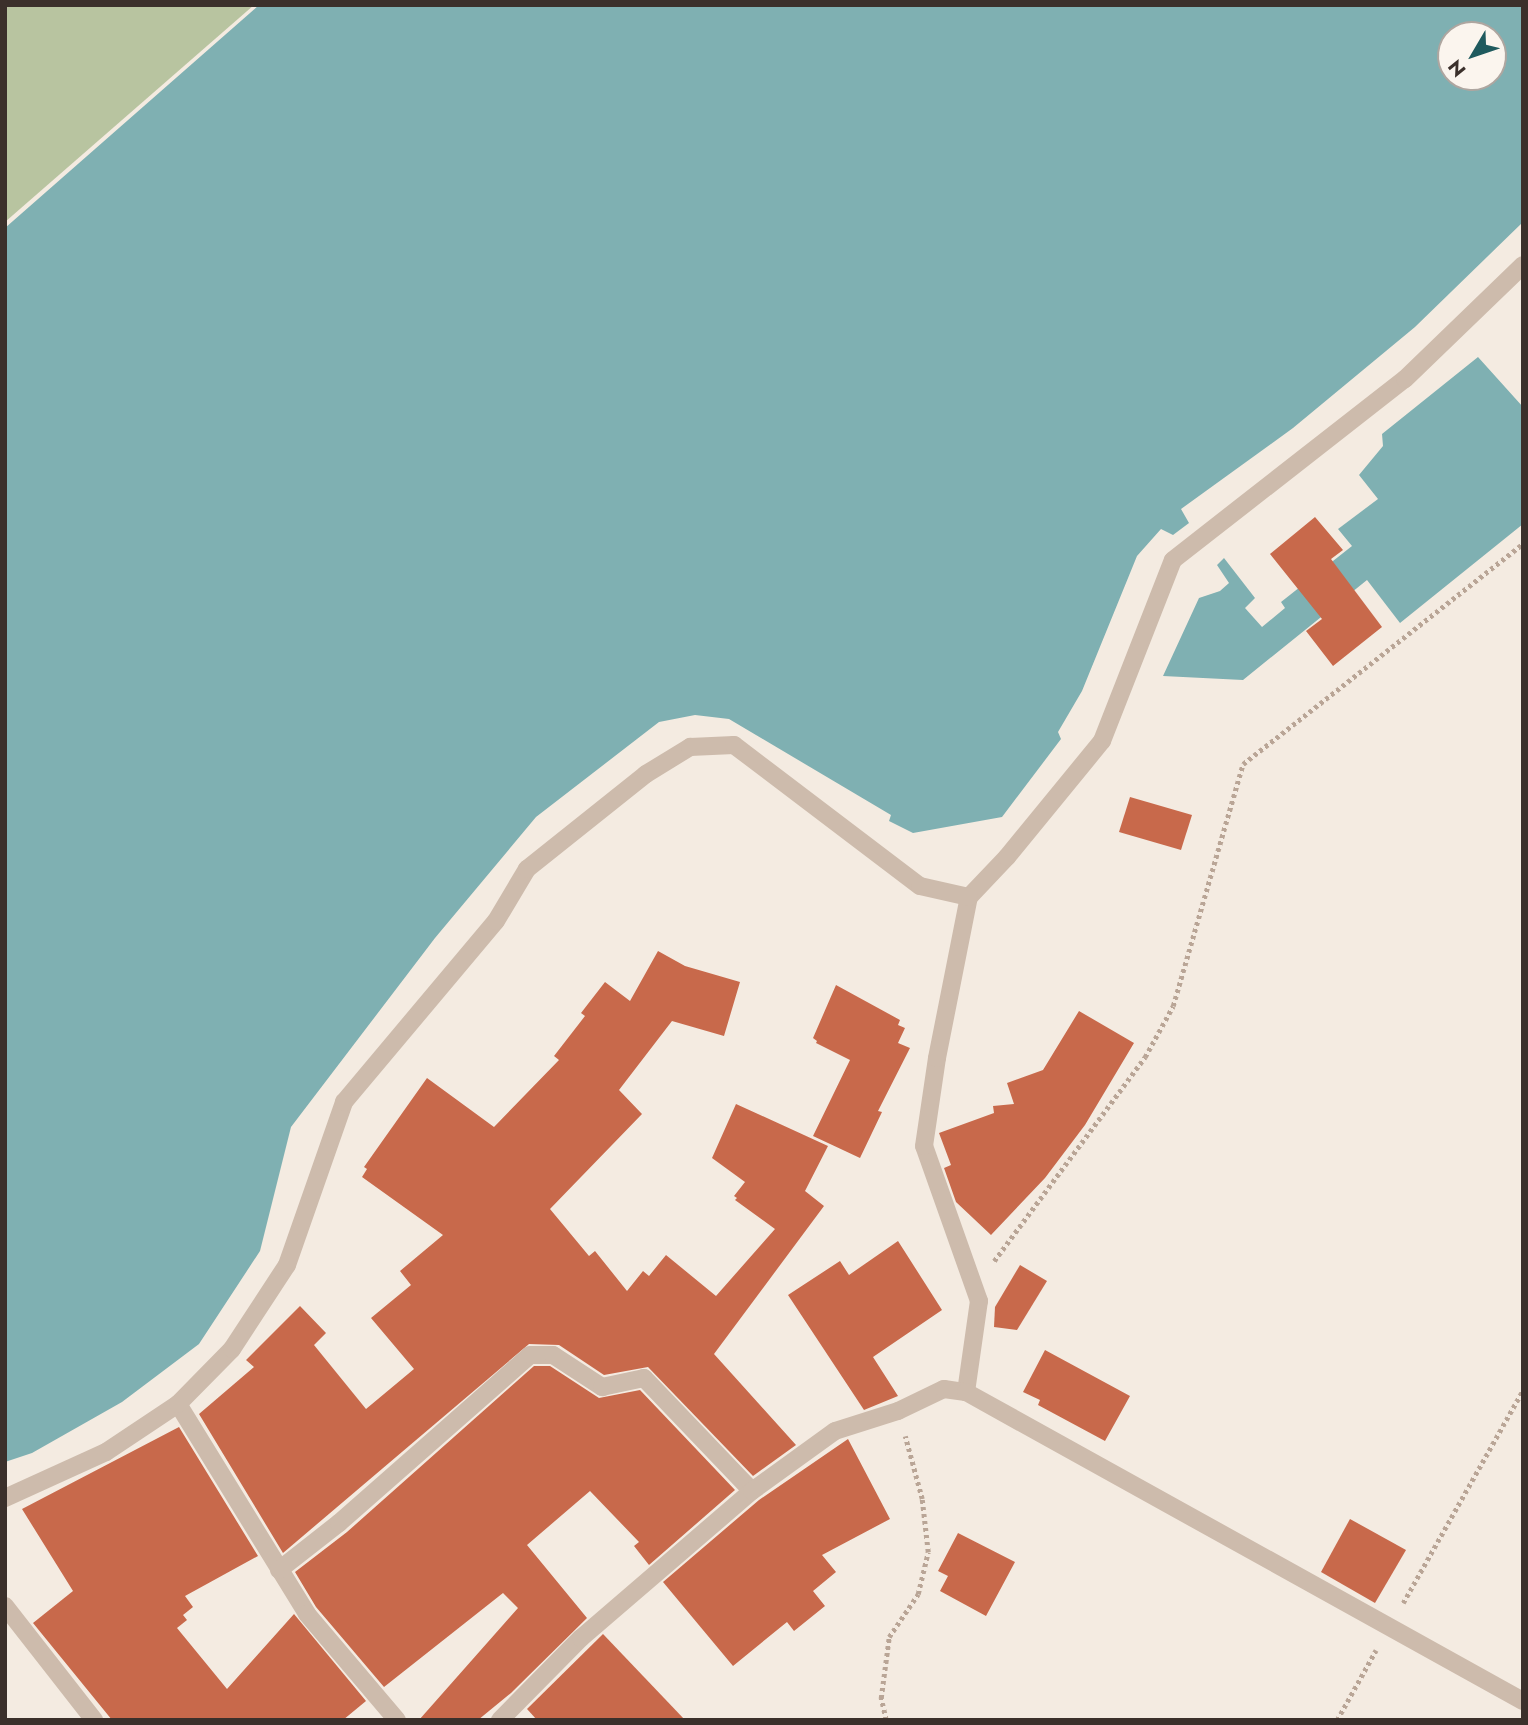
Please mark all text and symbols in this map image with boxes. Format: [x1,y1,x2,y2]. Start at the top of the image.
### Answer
north arrow [1437,21,1507,91]
text: N [1442,54,1472,83]

